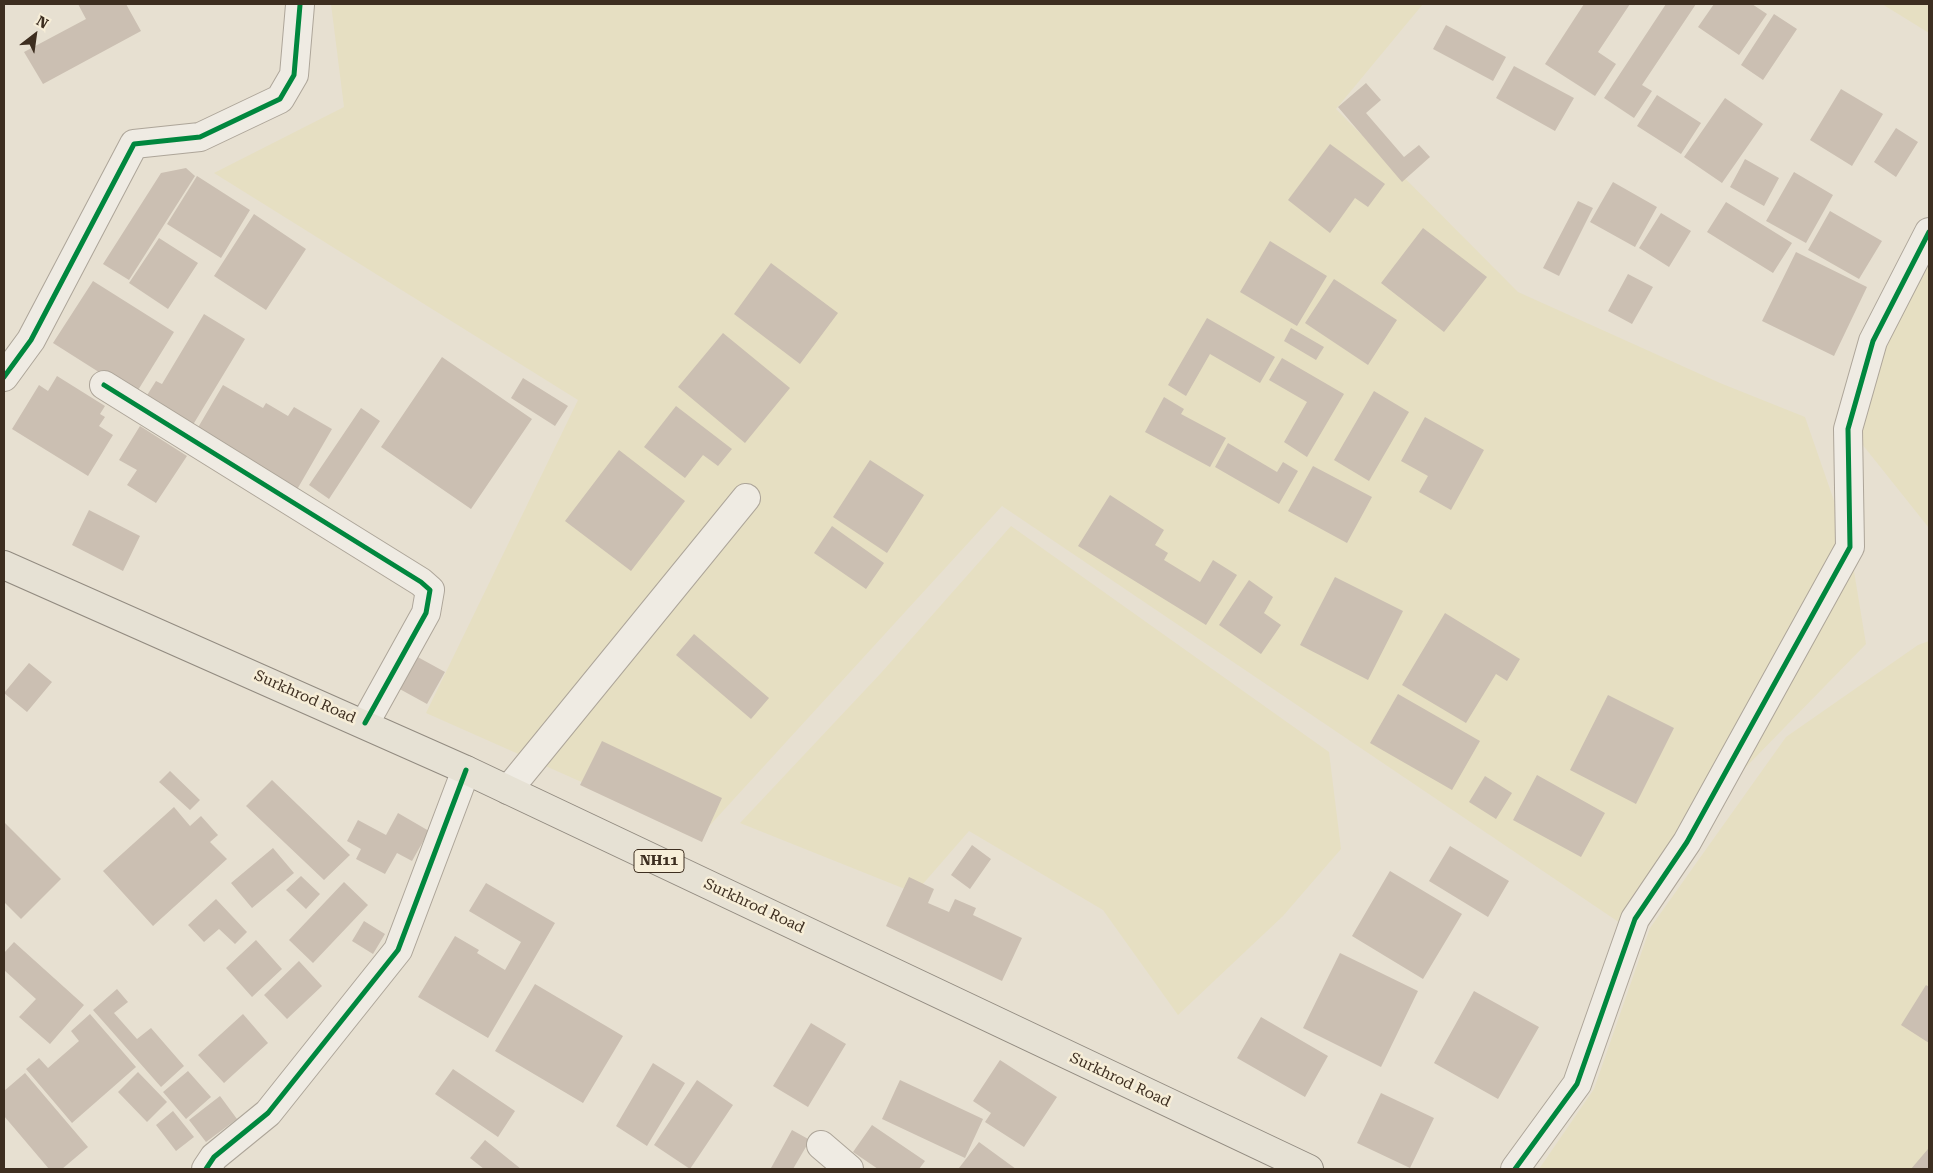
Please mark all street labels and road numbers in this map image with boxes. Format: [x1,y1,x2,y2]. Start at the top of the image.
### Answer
street label: Surkhrod Road [251,667,359,727]
road number: NH11 [634,849,684,872]
street label: Surkhrod Road [701,875,807,937]
street label: Surkhrod Road [1067,1049,1173,1111]

